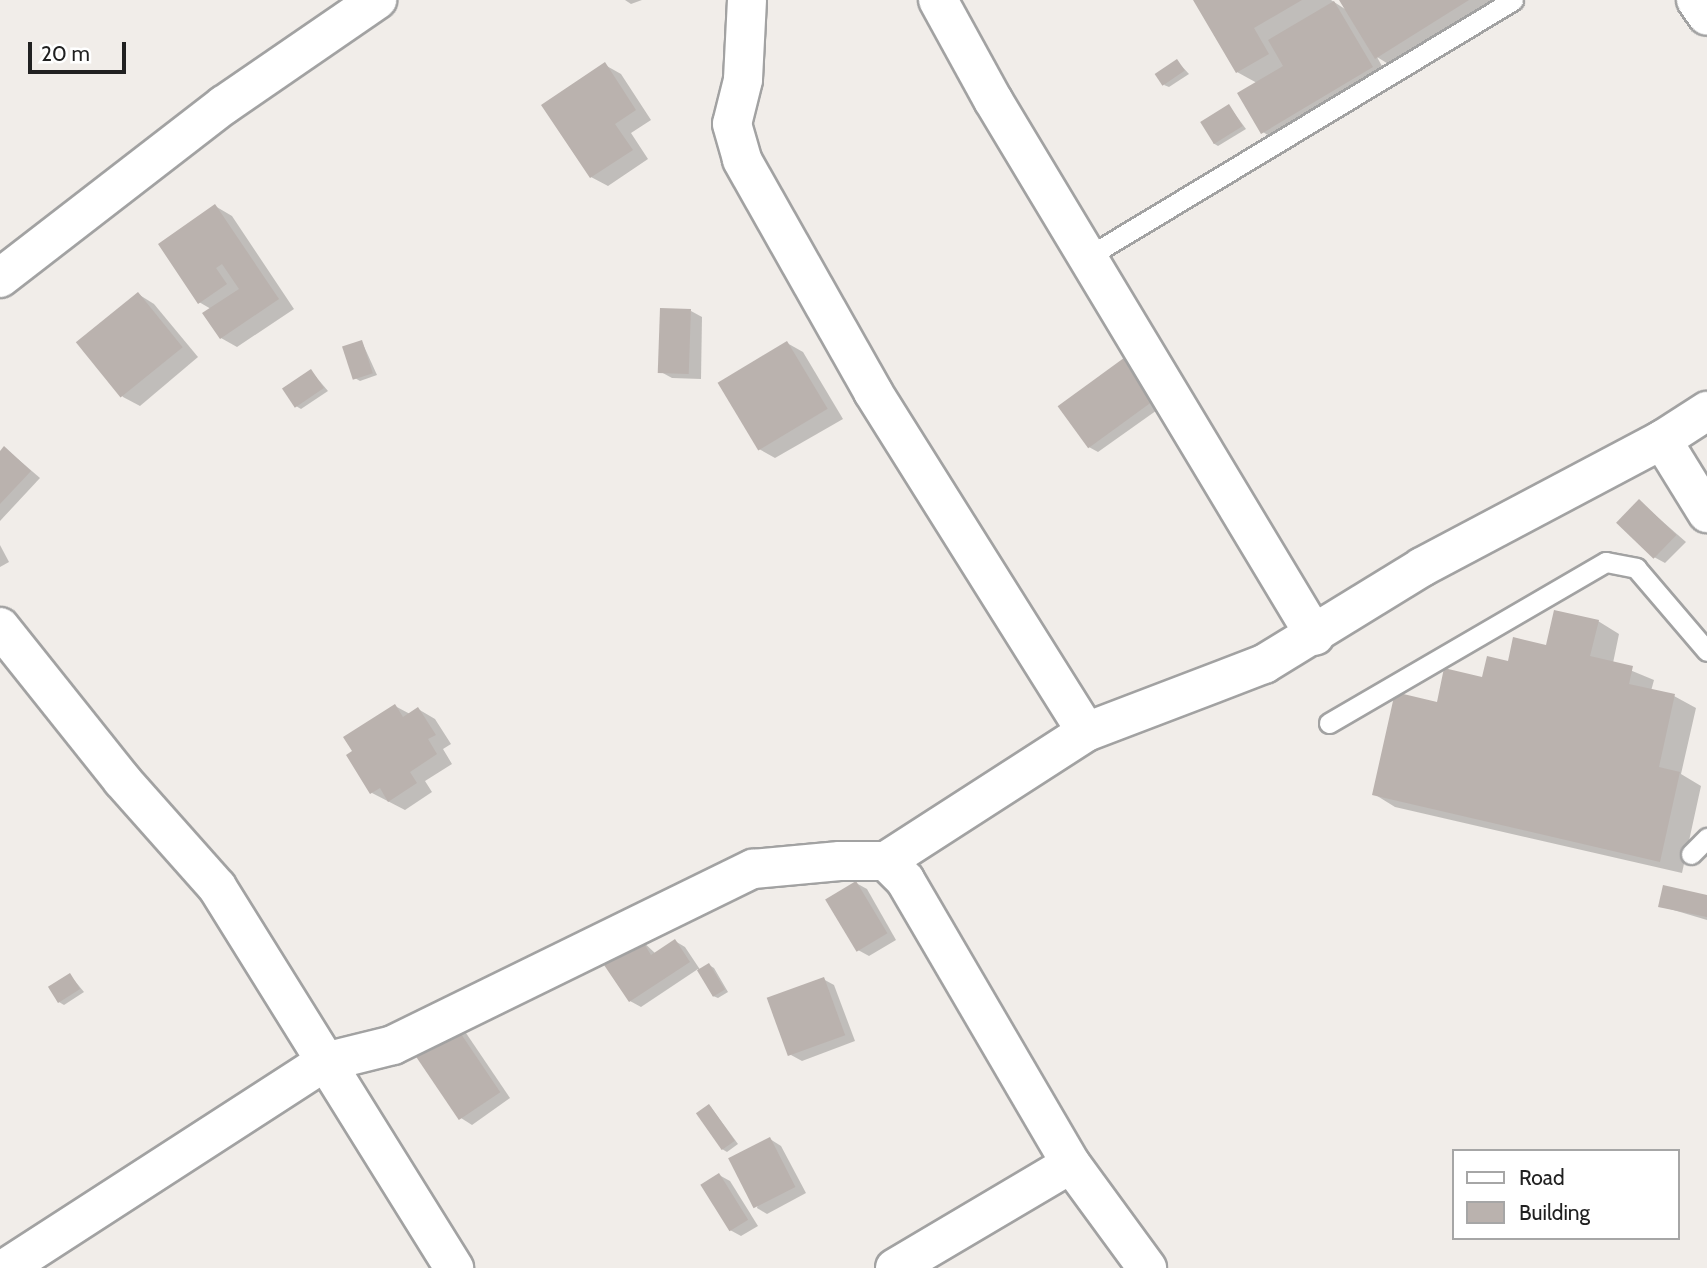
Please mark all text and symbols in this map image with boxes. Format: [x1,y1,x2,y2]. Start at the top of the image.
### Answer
scale bar [32,28,130,72]
text: 20 m [41,41,90,66]
legend [1452,1149,1679,1240]
text: Road [1519,1165,1565,1190]
text: Building [1519,1200,1590,1225]

